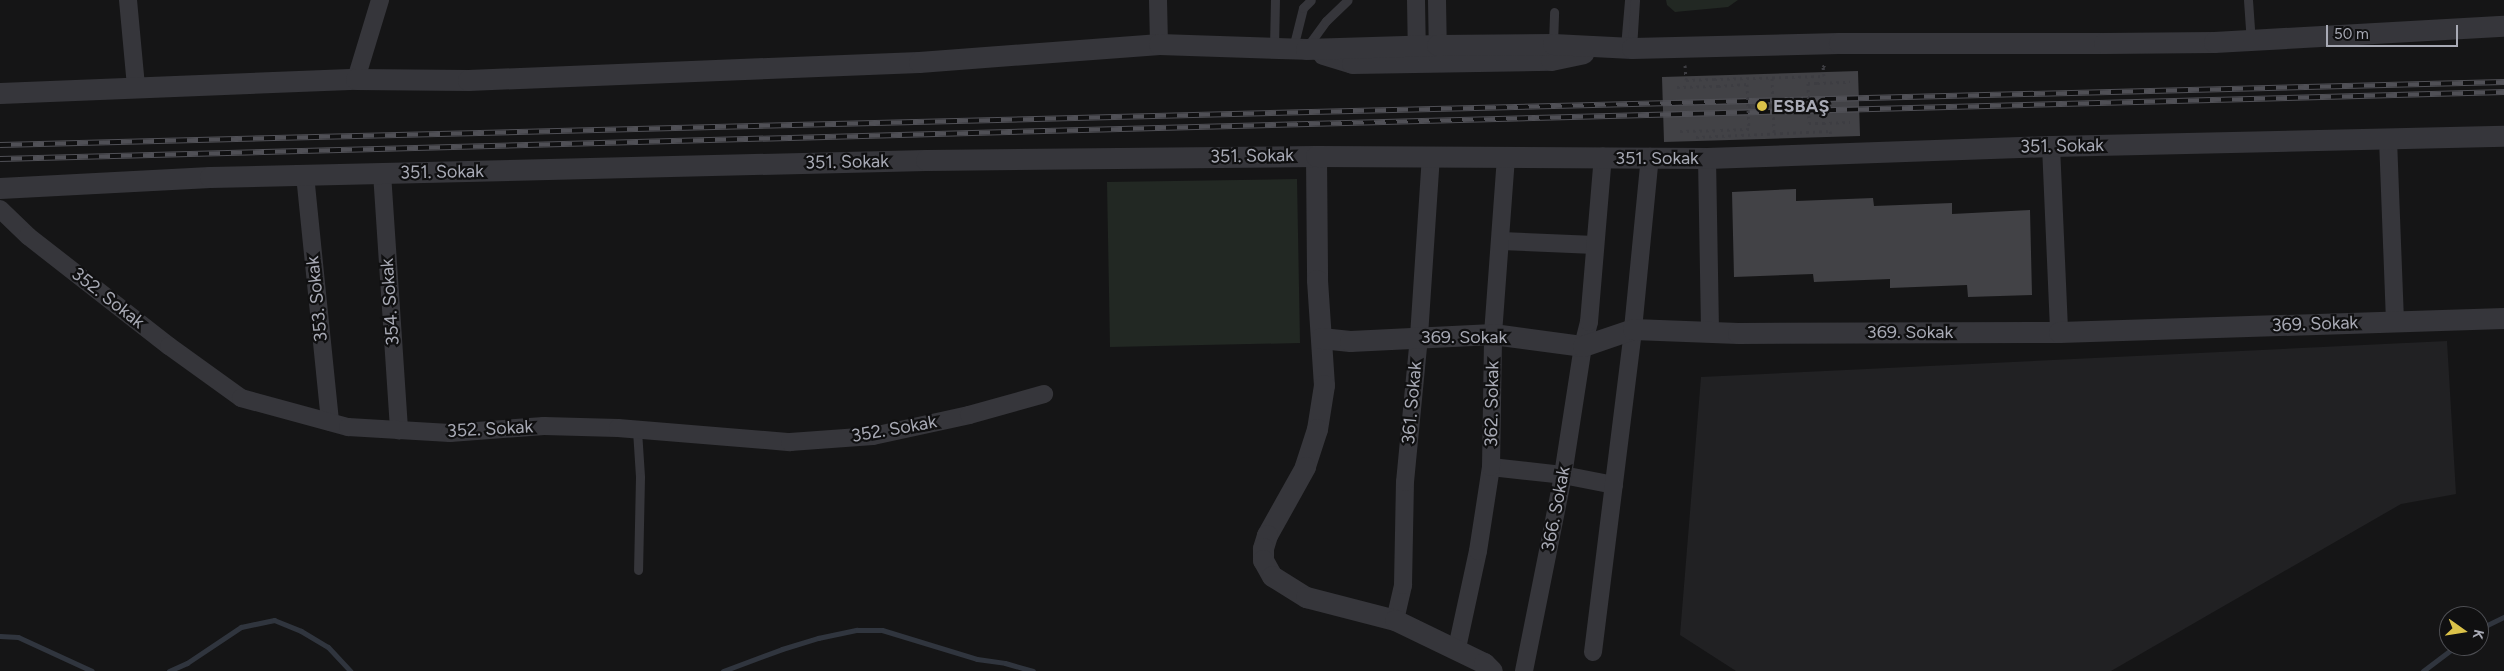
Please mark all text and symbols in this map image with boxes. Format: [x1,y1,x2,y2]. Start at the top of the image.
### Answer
scale bar [2329,15,2462,47]
text: 50 m [2334,25,2369,43]
place label: ESBAŞ [1773,95,1829,117]
marker: ESBAŞ [1755,99,1769,113]
street label: 351. Sokak [2020,134,2104,158]
street label: 351. Sokak [1210,144,1294,168]
street label: 351. Sokak [1615,147,1699,169]
street label: 351. Sokak [805,150,889,174]
street label: 351. Sokak [400,160,484,184]
street label: 353. Sokak [302,255,332,343]
street label: 354. Sokak [376,258,404,346]
street label: 352. Sokak [67,263,149,333]
street label: 369. Sokak [2272,312,2358,336]
street label: 369. Sokak [1867,321,1953,343]
street label: 369. Sokak [1421,326,1507,348]
street label: 361. Sokak [1398,360,1426,446]
street label: 362. Sokak [1480,361,1504,447]
street label: 352. Sokak [850,411,938,447]
street label: 352. Sokak [446,416,534,442]
street label: 366. Sokak [1537,465,1575,553]
north arrow [2439,606,2489,656]
text: K [2469,628,2487,641]

